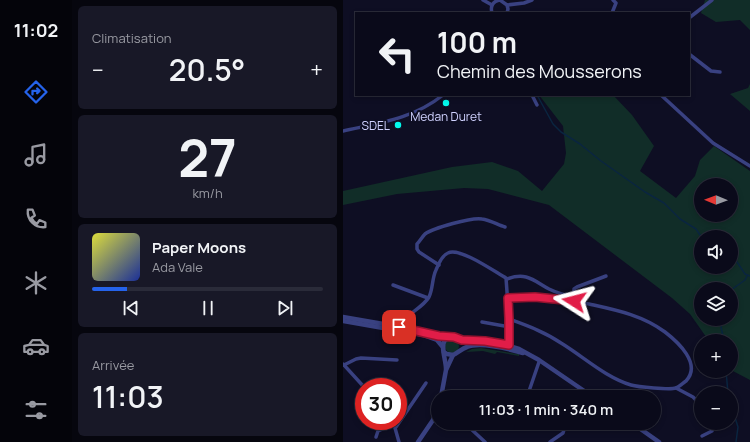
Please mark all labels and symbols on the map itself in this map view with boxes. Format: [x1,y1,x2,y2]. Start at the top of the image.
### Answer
marker: Medan Duret [441,98,451,108]
place label: Medan Duret [410,108,482,125]
place label: SDEL [362,117,390,134]
marker: SDEL [393,120,403,130]
north arrow [694,178,738,222]
position arrow [553,280,595,322]
pin [382,310,416,344]
speed limit sign: 30 [355,378,407,430]

